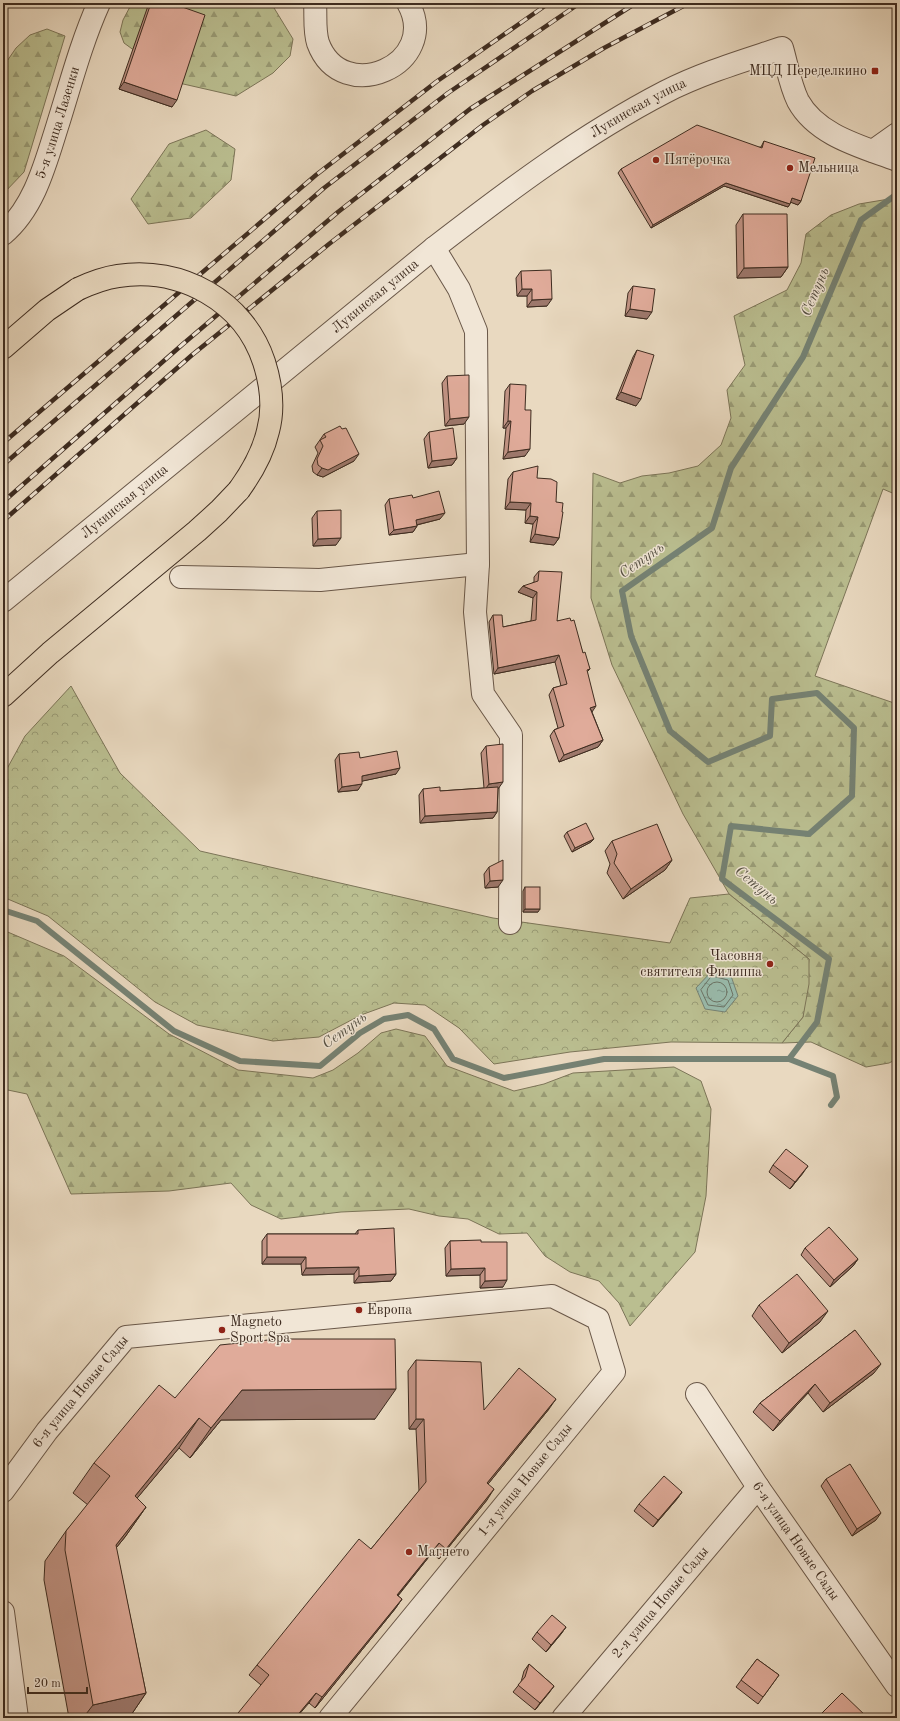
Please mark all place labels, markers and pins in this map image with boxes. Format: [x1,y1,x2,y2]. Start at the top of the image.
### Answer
place label: МЦД Переделкино [749,64,867,78]
marker: МЦД Переделкино [870,66,880,76]
place label: Пятёрочка [664,153,731,167]
marker: Пятёрочка [651,155,661,165]
place label: Мельница [798,161,859,175]
marker: Мельница [785,163,795,173]
place label: Часовня святителя Филиппа [640,949,762,979]
marker: Часовня святителя Филиппа [765,959,775,969]
place label: Европа [367,1303,412,1317]
marker: Европа [354,1305,364,1315]
place label: Magneto Sport Spa [230,1315,290,1345]
marker: Magneto Sport Spa [217,1325,227,1335]
place label: Магнето [417,1545,469,1559]
marker: Магнето [404,1547,414,1557]

